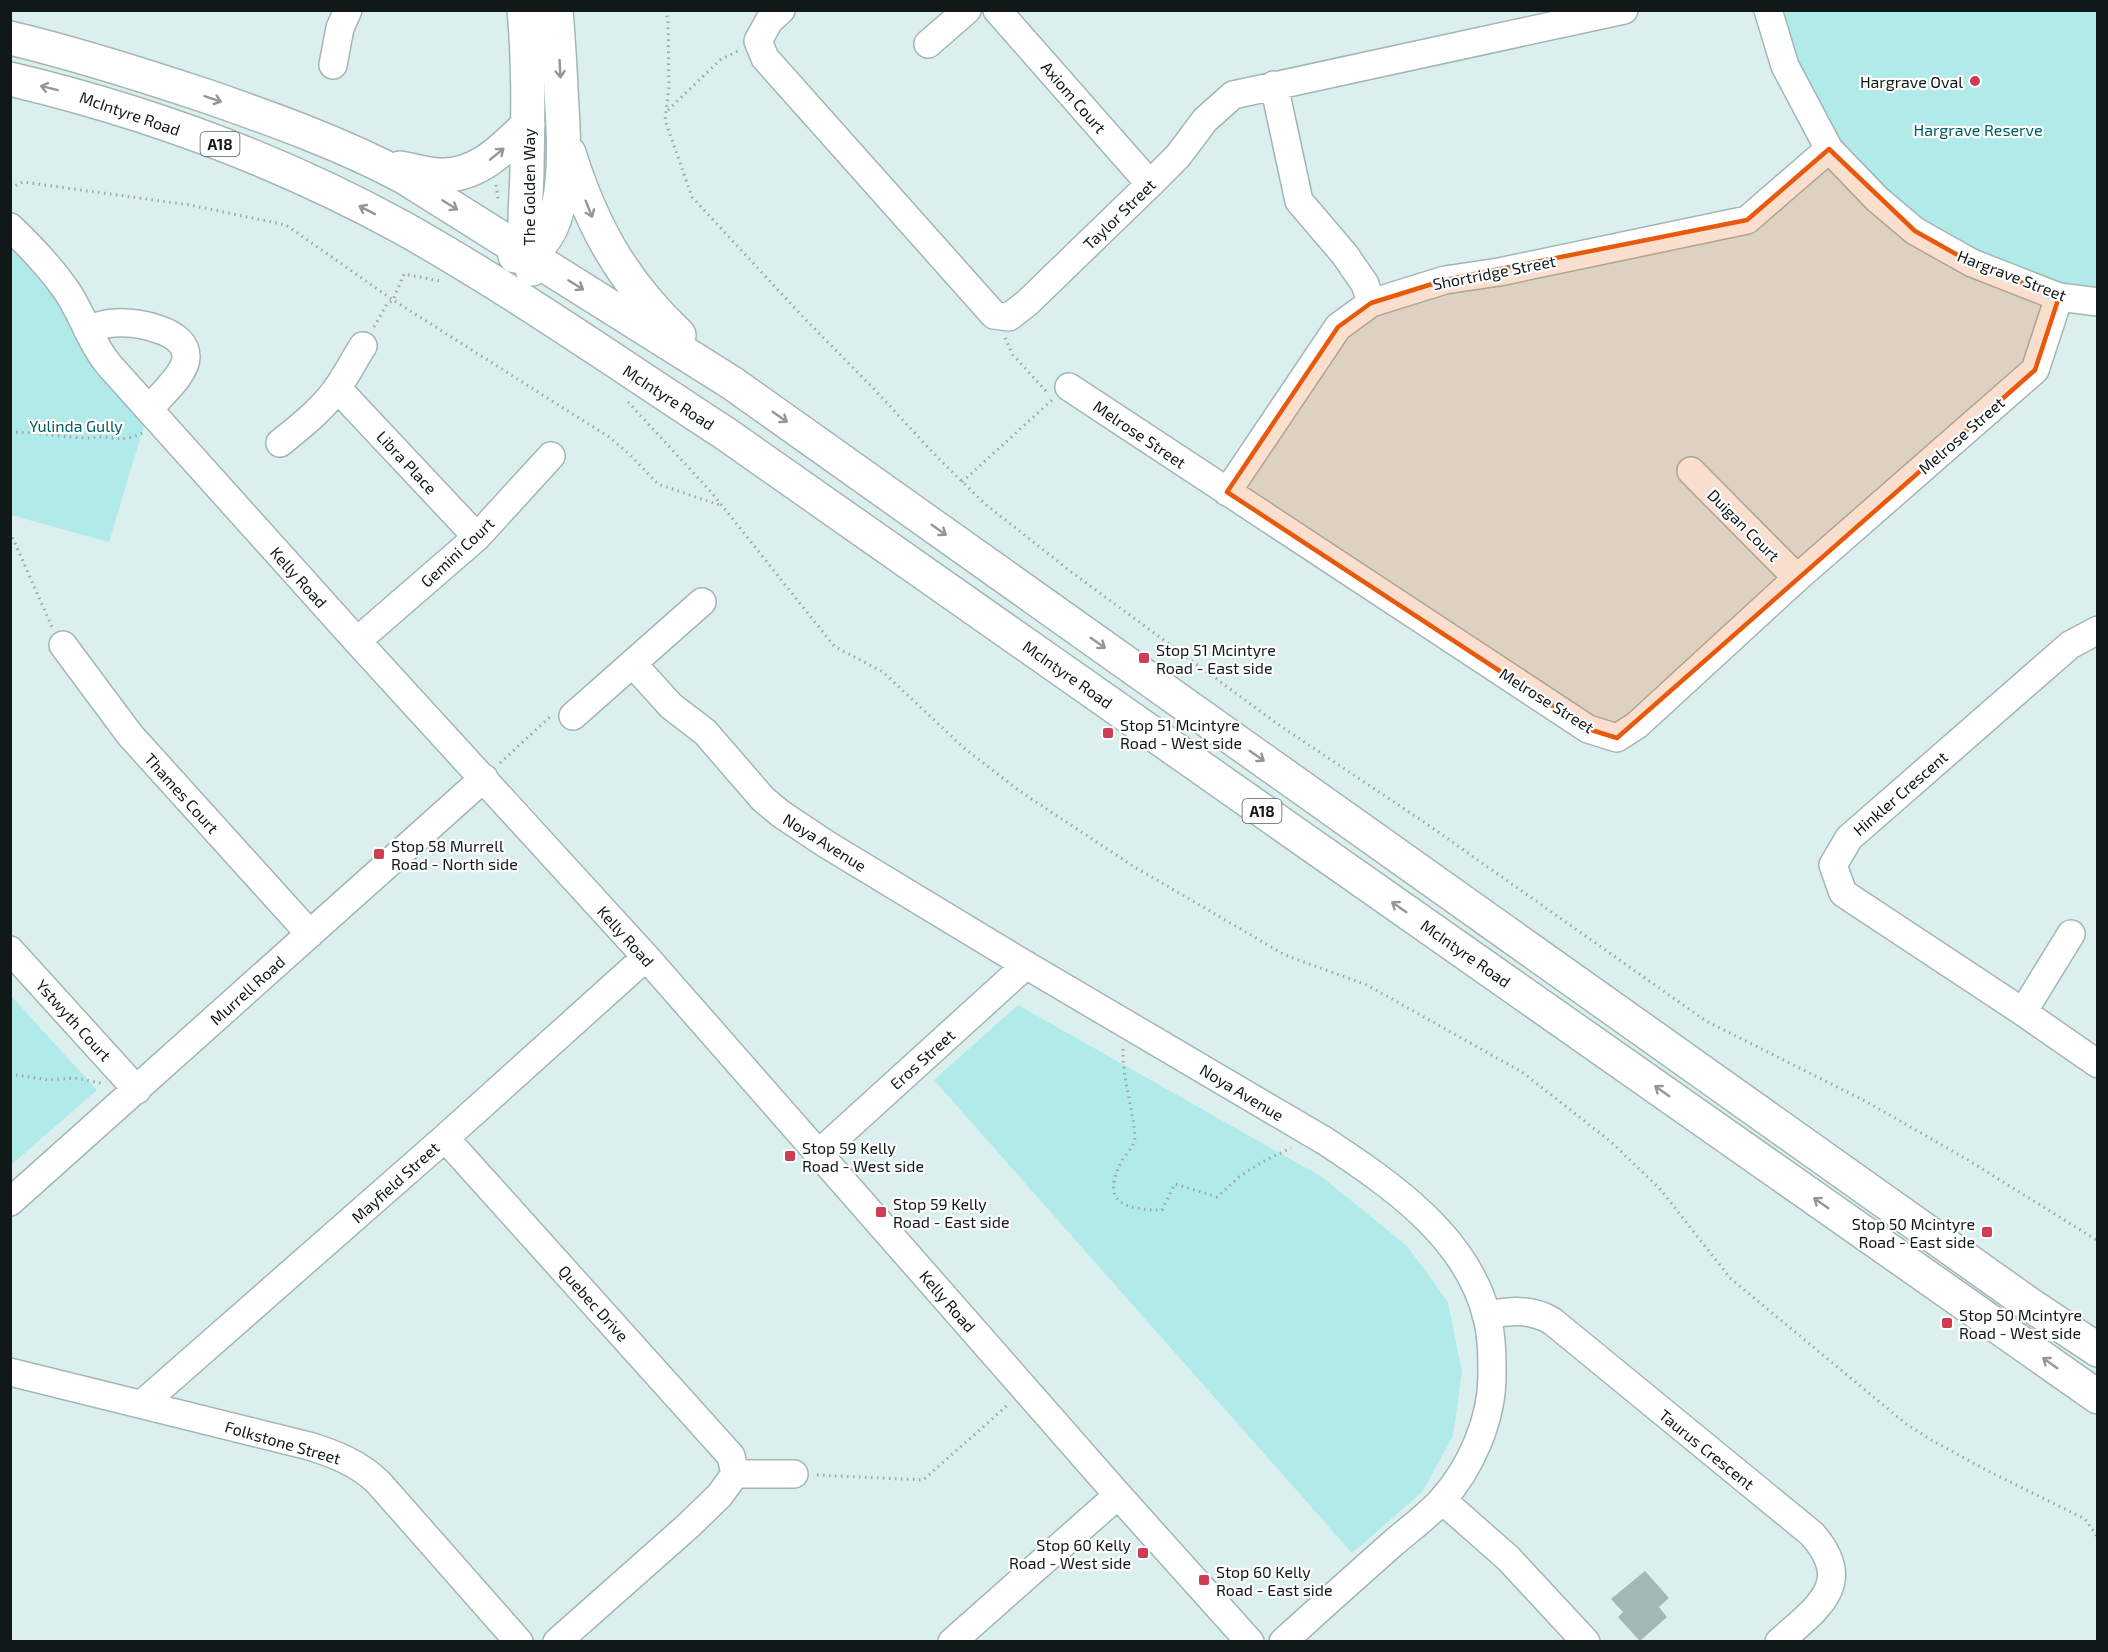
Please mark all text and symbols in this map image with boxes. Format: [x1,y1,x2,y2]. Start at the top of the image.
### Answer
street label: Axiom Court [1038,57,1110,137]
one-way arrow [554,58,565,78]
place label: Hargrave Oval [1860,72,1963,91]
marker: Hargrave Oval [1968,74,1982,88]
one-way arrow [39,81,58,93]
street label: McIntyre Road [77,87,183,139]
one-way arrow [203,94,221,105]
park label: Hargrave Reserve [1913,120,2043,139]
street label: The Golden Way [519,128,538,246]
road number: A18 [200,132,240,156]
one-way arrow [489,147,505,160]
street label: Taylor Street [1079,175,1159,253]
one-way arrow [441,200,458,212]
one-way arrow [584,200,595,218]
one-way arrow [359,204,377,215]
street label: Hargrave Street [1955,246,2069,304]
street label: Shortridge Street [1431,251,1557,293]
one-way arrow [568,279,585,292]
street label: McIntyre Road [620,360,718,434]
street label: Melrose Street [1914,393,2008,477]
street label: Melrose Street [1090,396,1190,472]
one-way arrow [771,411,787,423]
park label: Yulinda Gully [29,416,123,435]
street label: Libra Place [373,427,441,497]
street label: Duigan Court [1704,485,1784,565]
street label: Gemini Court [416,513,498,591]
one-way arrow [930,524,946,536]
street label: Kelly Road [267,543,331,611]
street label: McIntyre Road [1019,636,1117,712]
one-way arrow [1089,637,1105,649]
place label: Stop 51 Mcintyre Road - East side [1156,640,1276,677]
marker: Stop 51 Mcintyre Road - East side [1137,651,1151,665]
street label: Melrose Street [1496,663,1598,737]
place label: Stop 51 Mcintyre Road - West side [1120,715,1242,752]
marker: Stop 51 Mcintyre Road - West side [1101,726,1115,740]
street label: Hinkler Crescent [1849,747,1951,839]
street label: Thames Court [141,749,223,837]
one-way arrow [1248,749,1264,762]
road number: A18 [1242,799,1282,823]
street label: Noya Avenue [780,809,870,875]
place label: Stop 58 Murrell Road - North side [391,836,518,873]
marker: Stop 58 Murrell Road - North side [372,847,386,861]
one-way arrow [1391,901,1407,913]
street label: Kelly Road [594,902,658,970]
street label: McIntyre Road [1417,915,1515,991]
street label: Murrell Road [206,952,288,1028]
street label: Ystwyth Court [33,975,115,1065]
street label: Eros Street [886,1025,958,1093]
street label: Noya Avenue [1197,1060,1287,1124]
one-way arrow [1654,1085,1670,1097]
street label: Mayfield Street [347,1138,443,1226]
place label: Stop 59 Kelly Road - West side [802,1138,924,1175]
marker: Stop 59 Kelly Road - West side [783,1149,797,1163]
place label: Stop 59 Kelly Road - East side [893,1194,1010,1231]
one-way arrow [1814,1197,1830,1209]
marker: Stop 59 Kelly Road - East side [874,1205,888,1219]
place label: Stop 50 Mcintyre Road - East side [1852,1214,1975,1251]
marker: Stop 50 Mcintyre Road - East side [1980,1225,1994,1239]
street label: Quebec Drive [554,1261,633,1346]
street label: Kelly Road [916,1266,980,1336]
place label: Stop 50 Mcintyre Road - West side [1959,1305,2082,1342]
marker: Stop 50 Mcintyre Road - West side [1940,1316,1954,1330]
one-way arrow [2042,1357,2058,1369]
street label: Taurus Crescent [1656,1405,1758,1493]
street label: Folkstone Street [223,1416,343,1468]
place label: Stop 60 Kelly Road - West side [1009,1535,1132,1572]
marker: Stop 60 Kelly Road - West side [1136,1546,1150,1560]
place label: Stop 60 Kelly Road - East side [1216,1562,1333,1599]
marker: Stop 60 Kelly Road - East side [1197,1573,1211,1587]

